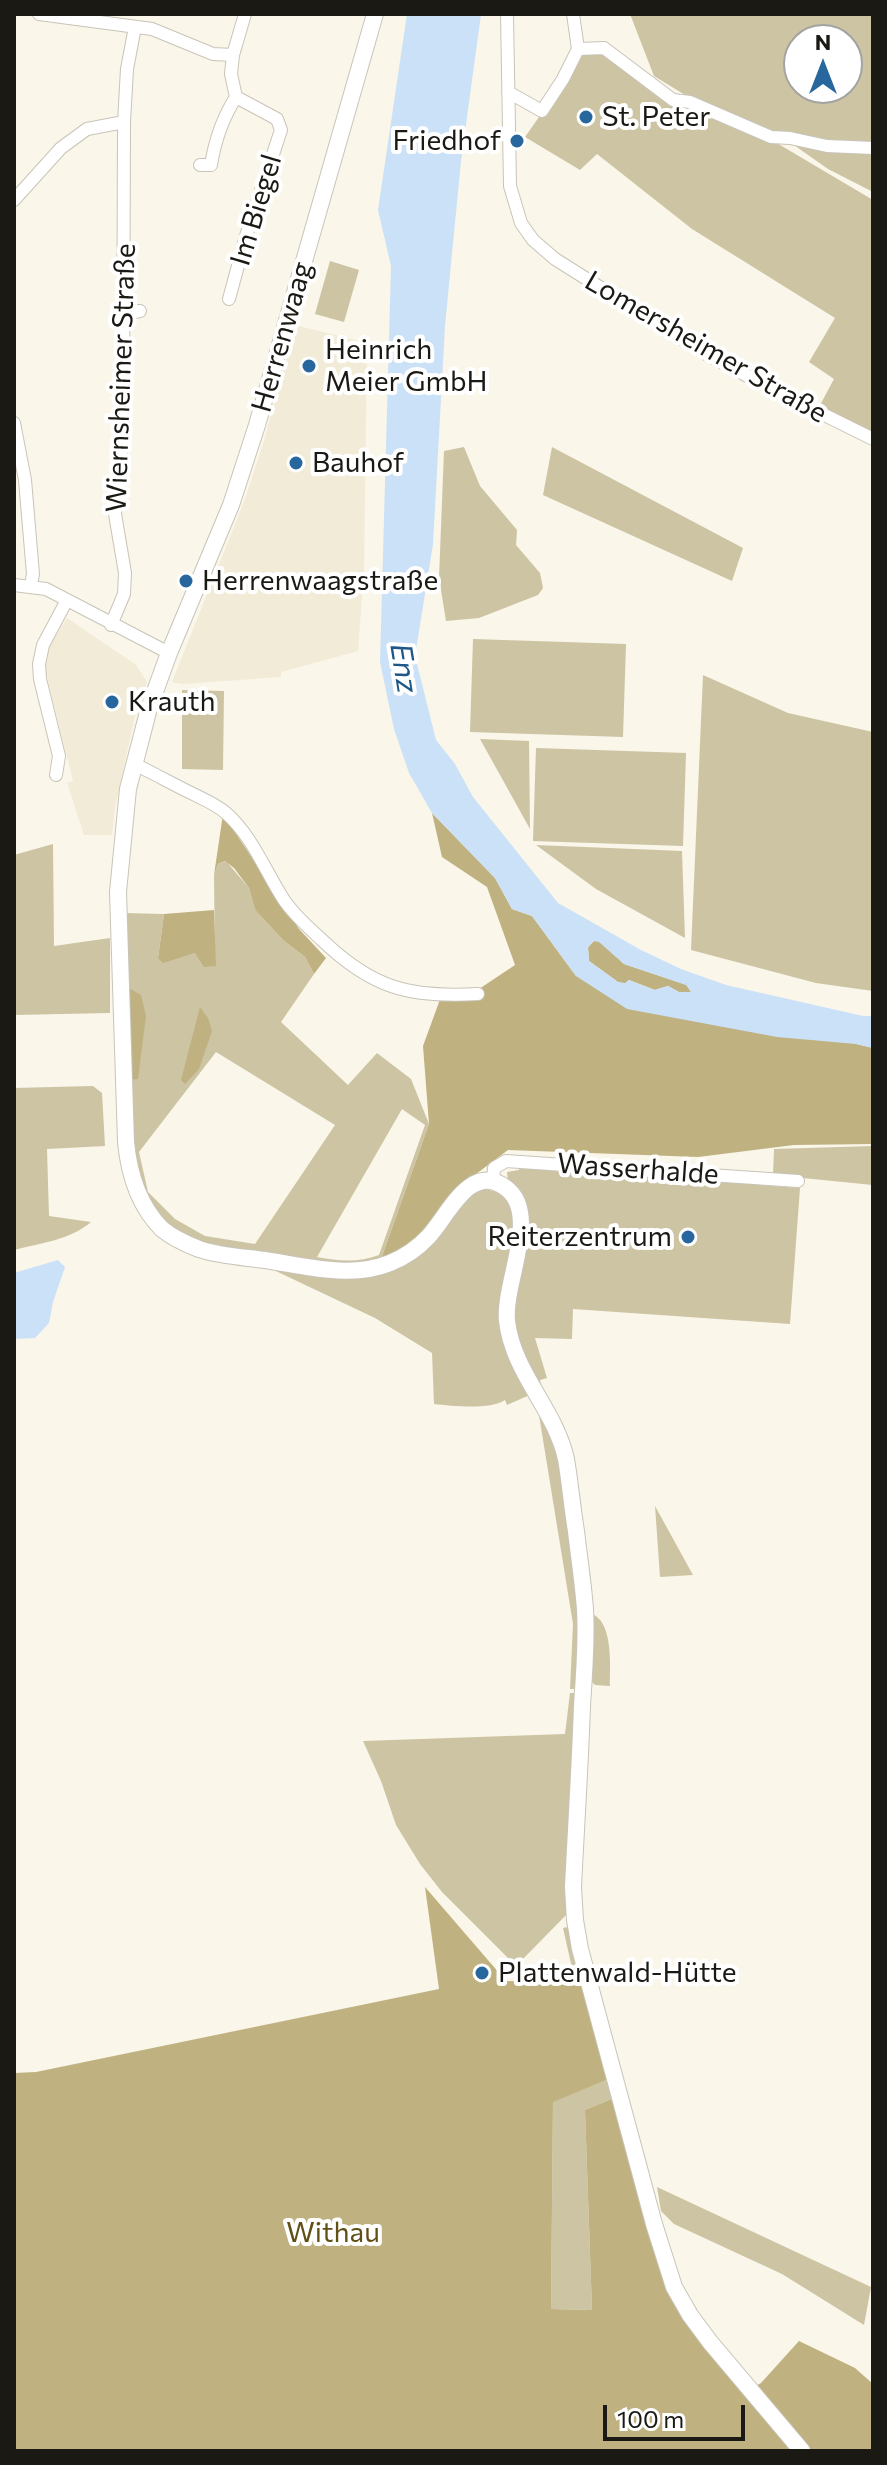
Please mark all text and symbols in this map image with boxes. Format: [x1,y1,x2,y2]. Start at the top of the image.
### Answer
north arrow [783,24,863,104]
text: N [815,28,831,55]
place label: St. Peter [602,100,710,134]
marker: St. Peter [577,108,595,126]
place label: Friedhof [392,124,501,158]
marker: Friedhof [508,132,526,150]
street label: Im Biegel [223,150,289,270]
street label: Wiernsheimer Straße [100,243,142,513]
street label: Herrenwaag [245,258,319,416]
street label: Lomersheimer Straße [579,264,833,430]
place label: Heinrich Meier GmbH [325,333,488,399]
marker: Heinrich Meier GmbH [300,357,318,375]
place label: Bauhof [312,446,404,480]
marker: Bauhof [287,454,305,472]
place label: Herrenwaagstraße [202,564,438,598]
marker: Herrenwaagstraße [177,572,195,590]
water label: Enz [382,641,426,695]
place label: Krauth [128,685,215,719]
marker: Krauth [103,693,121,711]
street label: Wasserhalde [556,1147,720,1191]
place label: Reiterzentrum [488,1220,672,1254]
marker: Reiterzentrum [679,1228,697,1246]
place label: Plattenwald-Hütte [498,1956,737,1990]
marker: Plattenwald-Hütte [473,1964,491,1982]
park label: Withau [286,2216,380,2250]
scale bar [607,2389,749,2439]
text: 100 m [617,2404,684,2433]

